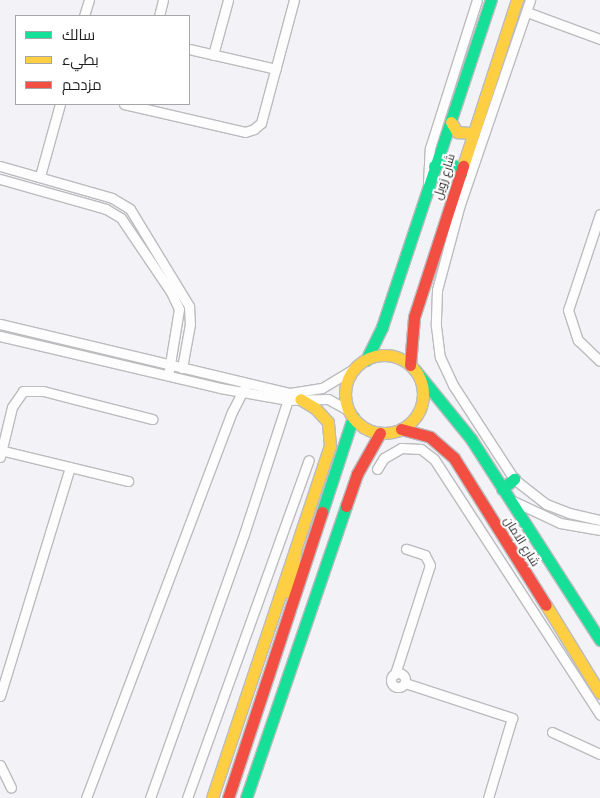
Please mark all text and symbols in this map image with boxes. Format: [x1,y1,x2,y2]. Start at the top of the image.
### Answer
legend [15,15,190,105]
text: سالك [62,26,95,44]
text: بطيء [62,51,99,69]
text: مزدحم [62,76,102,94]
street label: شارع زويل [431,152,459,202]
street label: شارع الامان [500,514,542,570]

